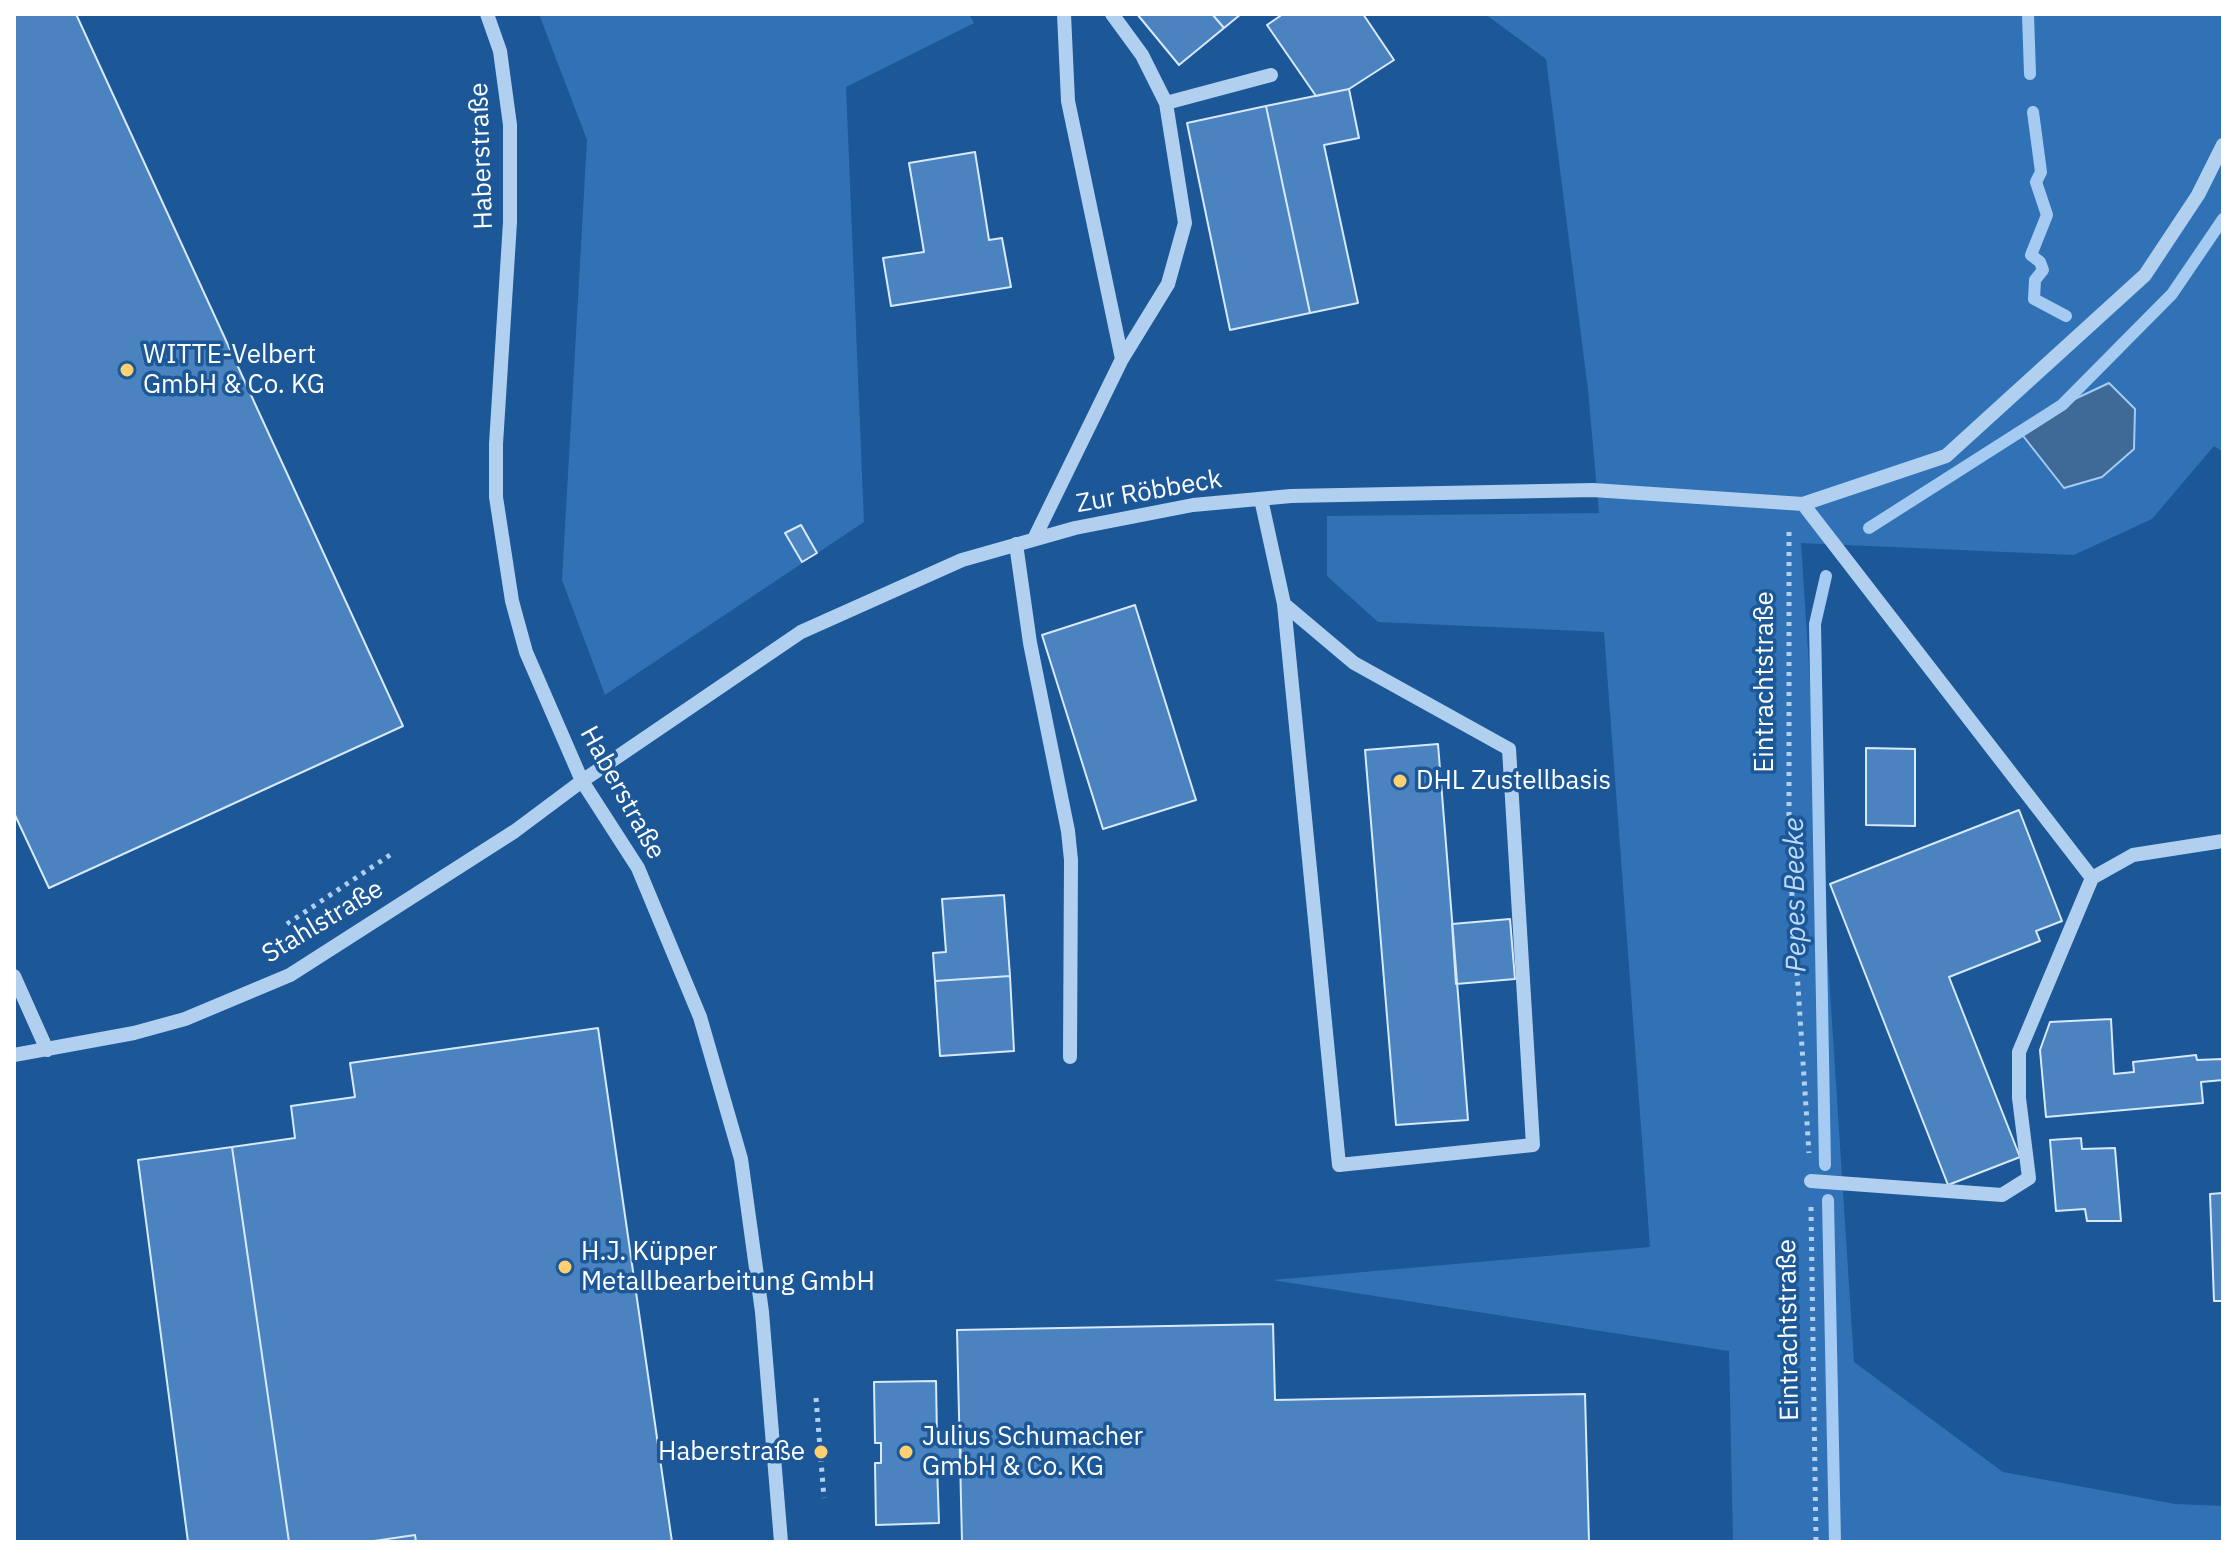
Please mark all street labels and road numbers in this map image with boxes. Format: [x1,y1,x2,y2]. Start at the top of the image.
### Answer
street label: Haberstraße [464,82,500,230]
street label: Zur Röbbeck [1074,464,1224,520]
street label: Eintrachtstraße [1749,591,1781,773]
street label: Haberstraße [573,721,671,865]
street label: Stahlstraße [257,874,389,970]
street label: Eintrachtstraße [1772,1239,1806,1421]

